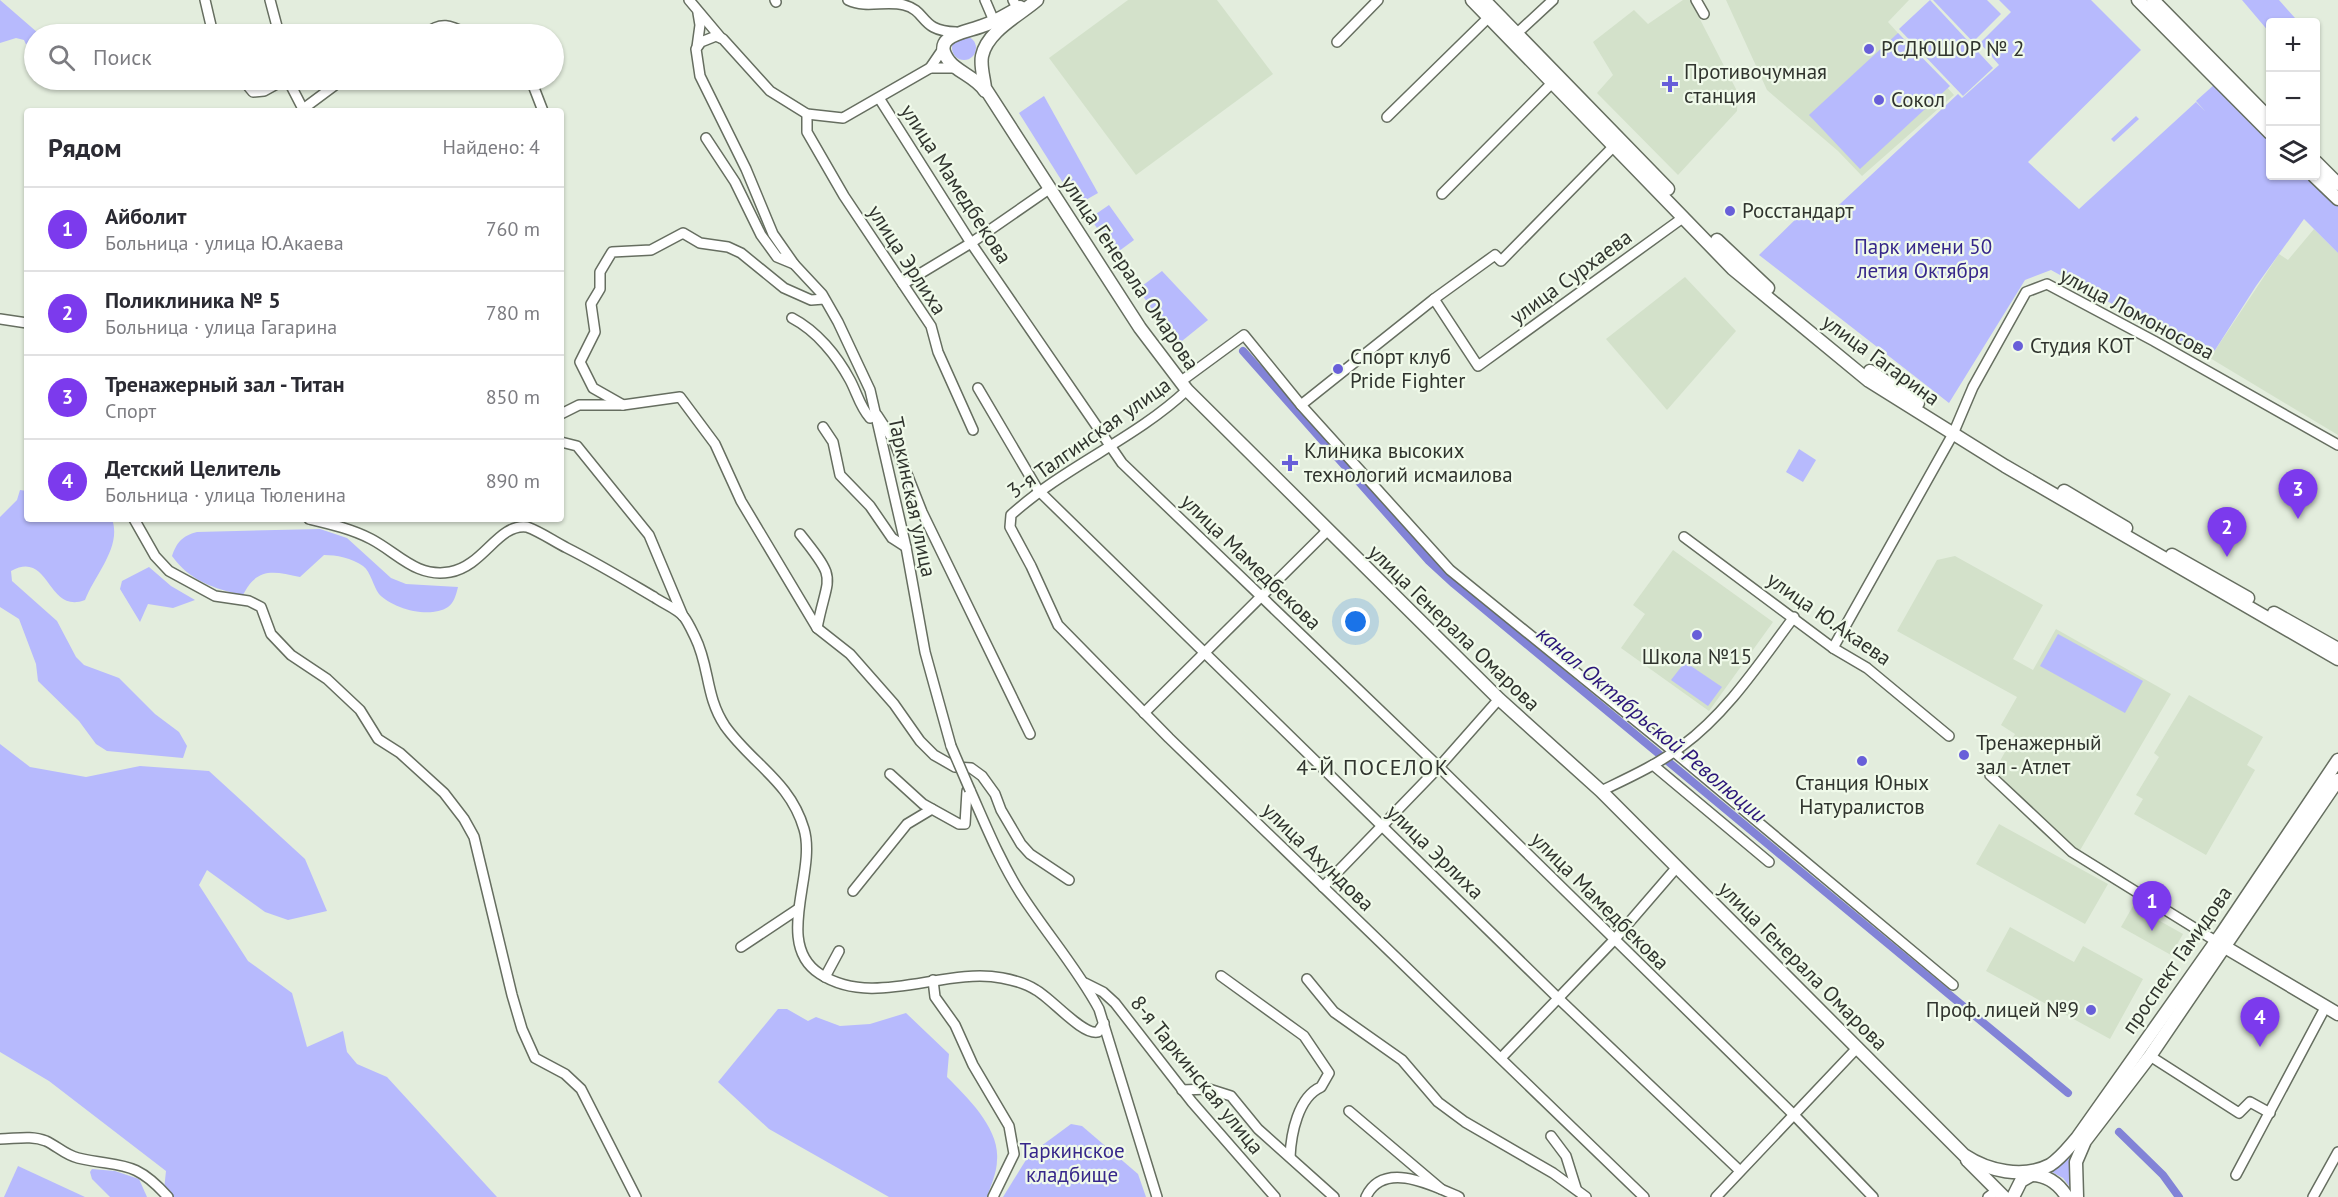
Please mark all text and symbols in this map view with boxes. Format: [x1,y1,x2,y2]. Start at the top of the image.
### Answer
map controls [2266,18,2320,180]
button: + [2266,18,2320,72]
search box [24,24,564,90]
place label: РСДЮШОР № 2 [1881,35,2025,62]
icon: search [45,41,78,74]
marker: РСДЮШОР № 2 [1862,42,1876,56]
text: Поиск [93,43,152,71]
place label: Противочумная станция [1684,58,1827,109]
button: − [2266,72,2320,126]
marker: Противочумная станция [1661,75,1679,93]
place label: Сокол [1891,86,1945,113]
marker: Сокол [1872,93,1886,107]
street label: улица Мамедбекова [895,99,1018,269]
button: layers [2266,126,2320,180]
text: Рядом [48,131,122,164]
text: Найдено: 4 [443,134,540,160]
street label: улица Генерала Омарова [1055,170,1206,375]
place label: Росстандарт [1742,197,1854,224]
street label: улица Эрлиха [862,200,953,320]
text: Айболит [105,202,186,230]
marker: Росстандарт [1723,204,1737,218]
text: 1 [62,216,73,242]
text: 760 m [486,216,540,242]
street label: улица Сурхаева [1504,223,1637,330]
text: Больница · улица Ю.Акаева [105,230,344,256]
park label: Парк имени 50 летия Октября [1854,233,1992,284]
street label: улица Ломоносова [2055,261,2219,366]
text: Поликлиника № 5 [105,286,281,314]
text: 2 [62,300,73,326]
text: 780 m [486,300,540,326]
street label: улица Гагарина [1817,308,1946,411]
text: Больница · улица Гагарина [105,314,337,340]
place label: Студия КОТ [2030,332,2135,359]
marker: Студия КОТ [2011,339,2025,353]
place label: Спорт клуб Pride Fighter [1350,343,1465,394]
marker: Спорт клуб Pride Fighter [1331,362,1345,376]
text: Тренажерный зал - Титан [105,370,345,398]
street label: 3-я Талгинская улица [1002,371,1176,504]
text: 3 [62,384,73,410]
text: 850 m [486,384,540,410]
text: Спорт [105,398,156,424]
street label: Таркинская улица [882,414,943,579]
place label: Клиника высоких технологий исмаилова [1304,437,1513,488]
text: Детский Целитель [105,454,281,482]
marker: Клиника высоких технологий исмаилова [1281,454,1299,472]
text: 4 [62,468,73,494]
text: 890 m [486,468,540,494]
pin: 3 [2278,470,2318,519]
text: Больница · улица Тюленина [105,482,346,508]
street label: улица Мамедбекова [1175,488,1327,636]
pin: 2 [2208,508,2246,557]
street label: улица Генерала Омарова [1363,538,1546,717]
street label: улица Ю.Акаева [1762,566,1897,672]
your location [1341,607,1370,636]
water label: канал Октябрьской Революции [1531,619,1773,829]
marker: Школа №15 [1690,628,1704,642]
place label: Школа №15 [1642,643,1752,670]
place label: Тренажерный зал - Атлет [1976,729,2102,780]
marker: Тренажерный зал - Атлет [1957,748,1971,762]
district label: 4-Й ПОСЕЛОК [1296,753,1450,781]
marker: Станция Юных Натуралистов [1855,754,1869,768]
place label: Станция Юных Натуралистов [1795,769,1929,820]
street label: улица Ахундова [1257,796,1380,917]
street label: улица Эрлиха [1381,798,1490,905]
street label: улица Мамедбекова [1525,826,1675,976]
street label: улица Генерала Омарова [1713,875,1894,1056]
street label: проспект Гамидова [2115,880,2238,1039]
pin: 1 [2132,882,2172,931]
street label: 8-я Таркинская улица [1125,990,1270,1160]
place label: Проф. лицей №9 [1926,996,2079,1023]
pin: 4 [2240,998,2280,1047]
marker: Проф. лицей №9 [2084,1003,2098,1017]
park label: Таркинское кладбище [1019,1137,1125,1188]

